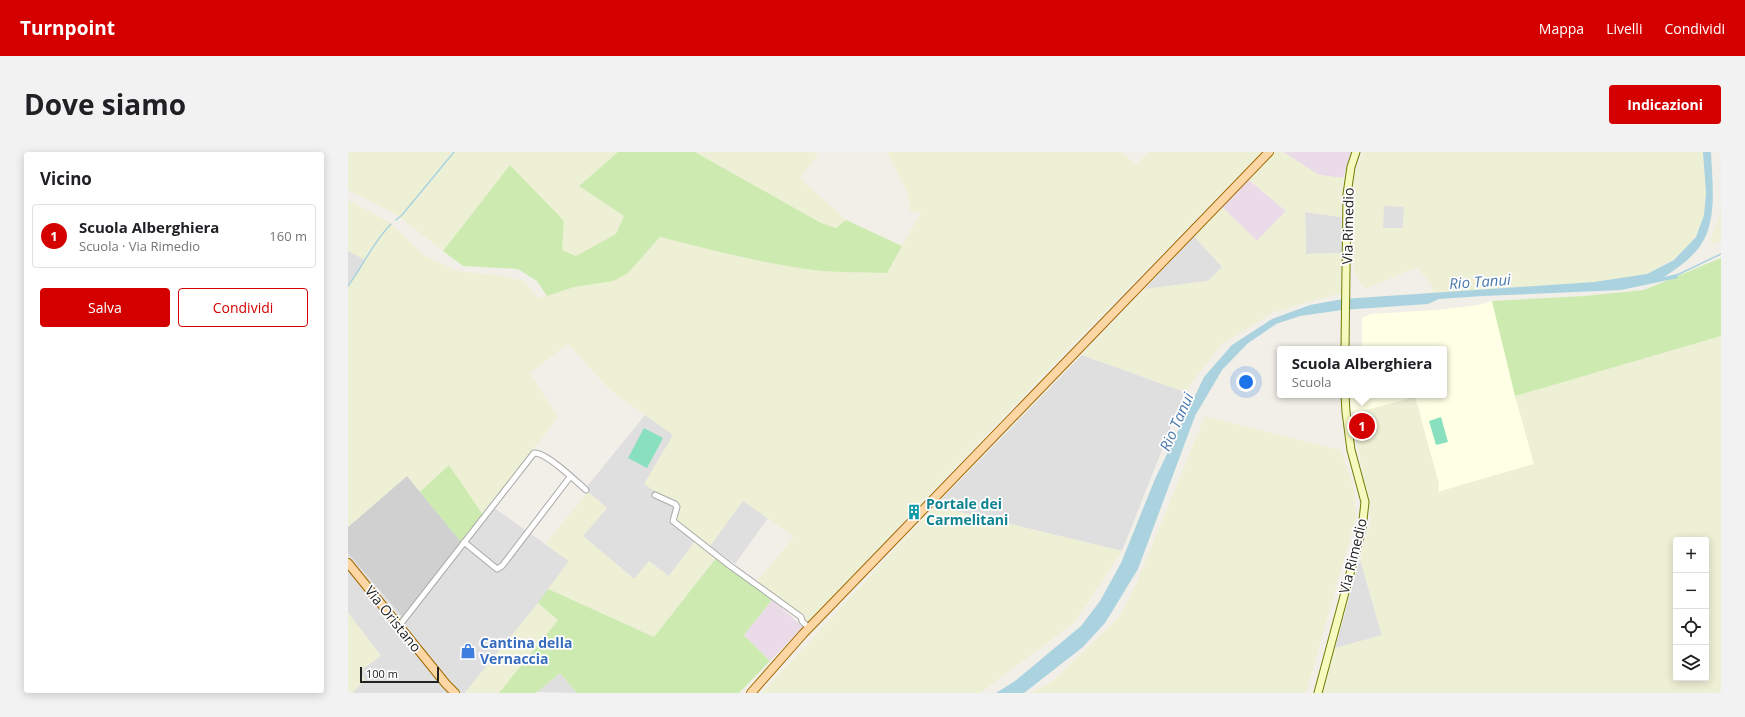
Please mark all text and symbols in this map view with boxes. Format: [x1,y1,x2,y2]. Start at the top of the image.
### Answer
text: Turnpoint [20,15,115,41]
text: Mappa [1539,19,1584,38]
text: Livelli [1606,19,1642,38]
text: Condividi [1664,19,1725,38]
text: Dove siamo [24,85,186,123]
button: Indicazioni [1609,85,1721,124]
text: Vicino [40,167,92,190]
street label: Via Rimedio [1337,187,1358,265]
text: Scuola Alberghiera [79,217,219,237]
text: 1 [50,227,58,245]
text: 160 m [269,227,307,245]
text: Scuola · Via Rimedio [79,237,200,255]
water label: Rio Tanui [1448,269,1512,293]
button: Salva [40,288,170,327]
button: Condividi [178,288,308,327]
popup [1277,346,1447,398]
text: Scuola Alberghiera [1292,353,1432,373]
your location [1236,372,1256,392]
text: Scuola [1292,373,1331,391]
water label: Rio Tanui [1154,389,1198,454]
pin: 1 [1349,411,1375,441]
place label: Portale dei Carmelitani [926,494,1008,529]
building icon: Portale dei Carmelitani [905,503,923,521]
street label: Via Rimedio [1334,516,1371,595]
map controls [1673,537,1709,681]
button: + [1673,537,1709,573]
button: − [1673,573,1709,609]
street label: Via Oristano [361,582,426,656]
button: locate [1673,609,1709,645]
place label: Cantina della Vernaccia [480,633,572,668]
shop icon: Cantina della Vernaccia [459,642,477,660]
button: layers [1673,645,1709,681]
scale bar [360,665,439,684]
text: 100 m [366,666,398,681]

